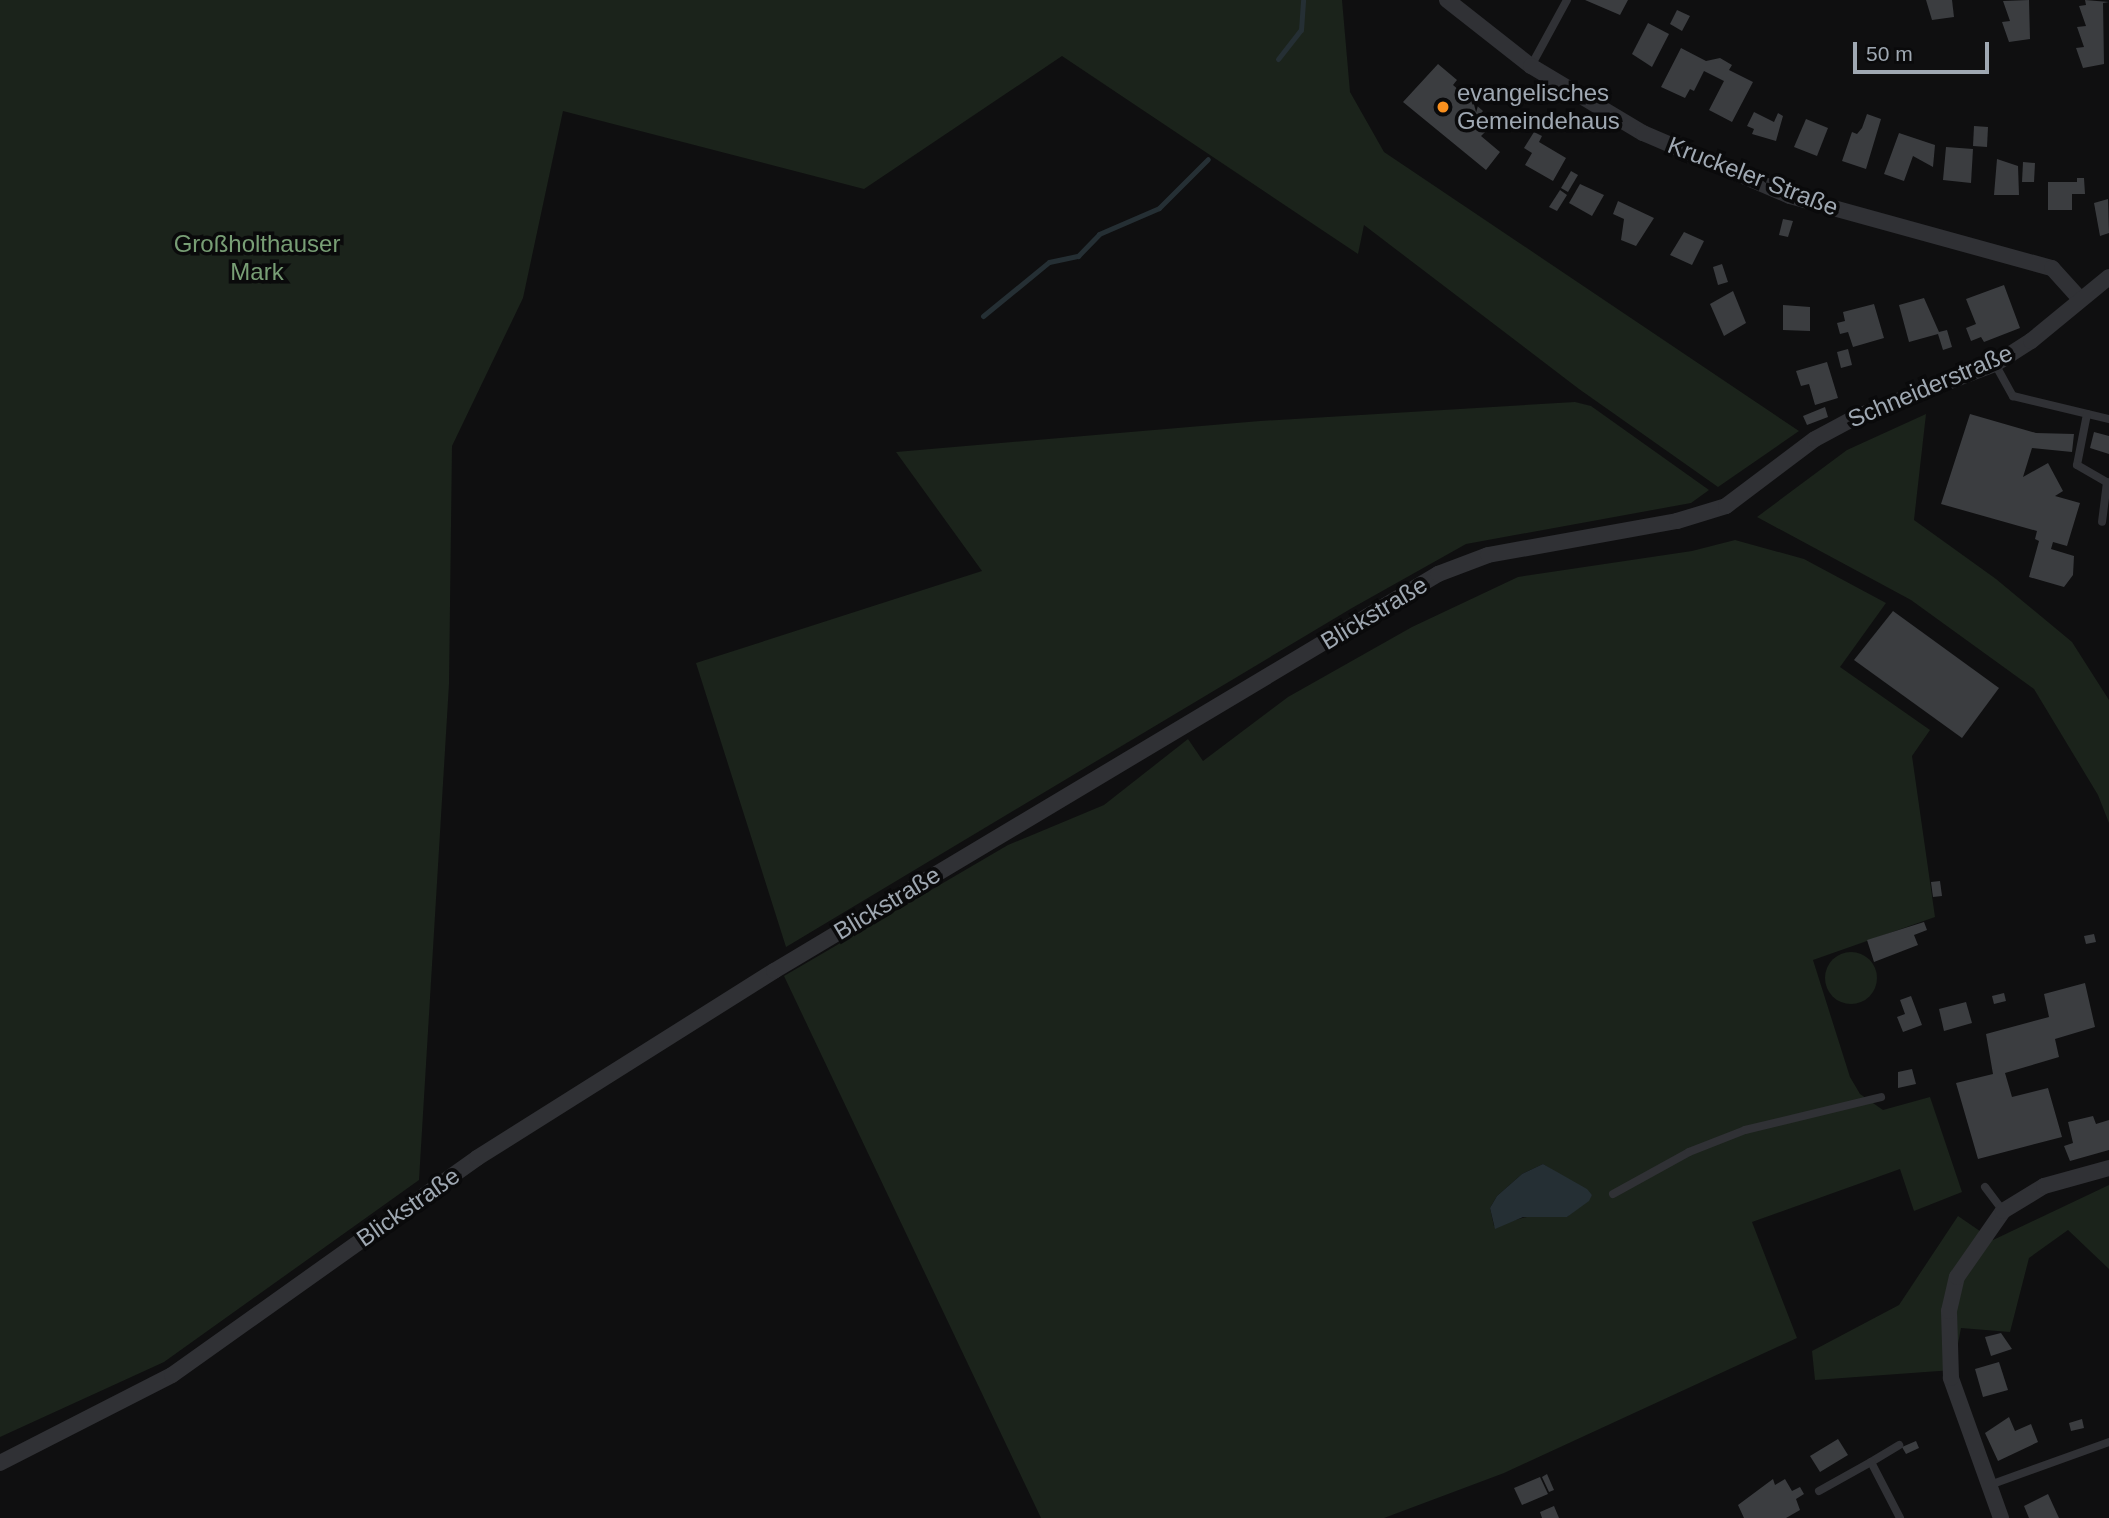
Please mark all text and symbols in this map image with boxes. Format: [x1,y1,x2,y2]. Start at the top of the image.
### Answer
scale bar [1857,28,1994,72]
text: 50 m [1866,42,1913,65]
place label: evangelisches Gemeindehaus [1457,79,1620,135]
marker: evangelisches Gemeindehaus [1435,99,1451,115]
street label: Kruckeler Straße [1664,130,1842,222]
park label: Großholthauser Mark [174,230,340,286]
street label: Schneiderstraße [1843,338,2017,434]
street label: Blickstraße [1316,570,1432,656]
street label: Blickstraße [829,860,945,946]
street label: Blickstraße [351,1161,465,1253]

